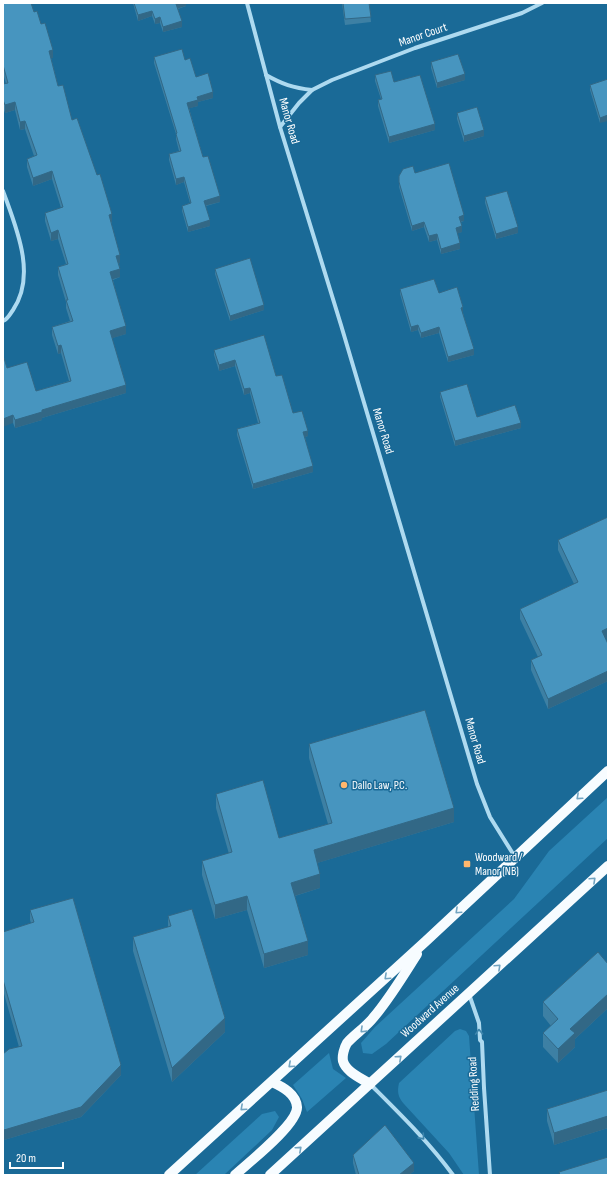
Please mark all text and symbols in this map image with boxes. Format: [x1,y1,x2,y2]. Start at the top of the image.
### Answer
street label: Manor Court [397,20,449,50]
street label: Manor Road [275,96,303,146]
street label: Manor Road [369,406,397,456]
street label: Manor Road [461,716,489,766]
place label: Dallo Law, P.C. [352,778,407,793]
marker: Dallo Law, P.C. [339,780,349,790]
one-way arrow [576,792,584,799]
place label: Woodward / Manor (NB) [475,850,523,879]
marker: Woodward / Manor (NB) [462,859,472,869]
one-way arrow [589,877,596,884]
one-way arrow [455,906,463,914]
one-way arrow [493,965,500,972]
one-way arrow [384,972,392,980]
street label: Woodward Avenue [398,981,462,1041]
one-way arrow [360,1025,367,1032]
one-way arrow [475,1029,484,1035]
one-way arrow [394,1055,402,1062]
street label: Redding Road [465,1056,483,1112]
one-way arrow [288,1060,296,1068]
one-way arrow [241,1103,248,1110]
one-way arrow [417,1133,424,1140]
scale bar [10,1144,63,1170]
one-way arrow [294,1146,302,1153]
text: 20 m [16,1151,36,1166]

